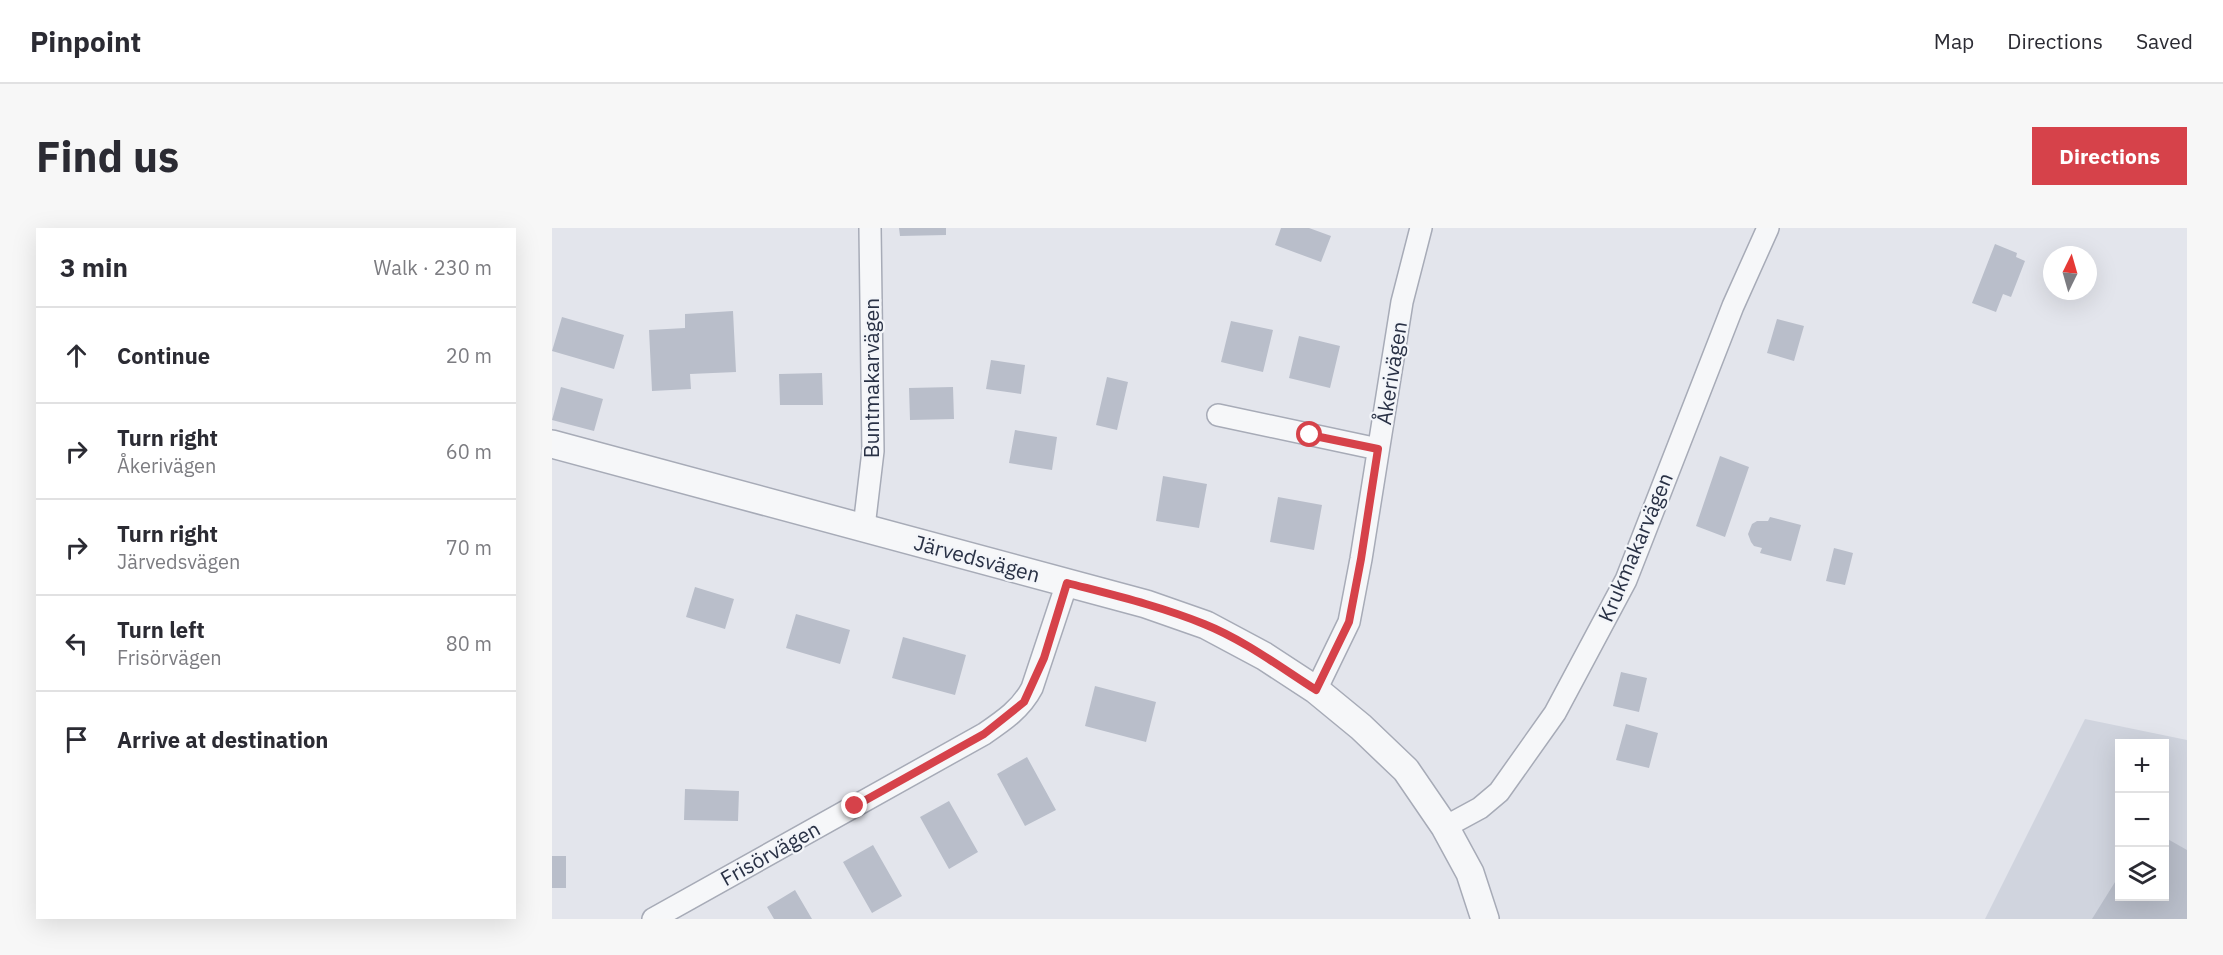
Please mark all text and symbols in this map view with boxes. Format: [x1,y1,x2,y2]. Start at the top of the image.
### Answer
text: Pinpoint [30,23,141,60]
text: Map [1934,27,1974,55]
text: Directions [2007,27,2103,55]
text: Saved [2136,27,2193,55]
button: Directions [2032,127,2187,185]
text: Find us [36,129,179,184]
north arrow [2043,246,2097,300]
text: 3 min [60,250,128,284]
text: Walk · 230 m [374,254,492,281]
street label: Buntmakarvägen [857,298,885,458]
street label: Åkerivägen [1369,319,1413,427]
icon: ahead [60,339,93,372]
text: Continue [117,341,210,370]
text: 20 m [446,342,492,369]
route start [1296,421,1322,447]
text: Turn right [117,423,218,452]
icon: right [60,435,93,468]
text: 60 m [446,438,492,465]
text: Åkerivägen [117,452,216,479]
street label: Krukmakarvägen [1591,468,1679,626]
text: Turn right [117,519,218,548]
street label: Järvedsvägen [911,528,1043,588]
icon: right [60,531,93,564]
text: 70 m [446,534,492,561]
text: Järvedsvägen [117,548,240,575]
text: Turn left [117,615,205,644]
icon: left [60,627,93,660]
text: 80 m [446,630,492,657]
text: Frisörvägen [117,644,222,671]
icon: arrive [60,723,93,756]
text: Arrive at destination [117,725,328,754]
map controls [2115,739,2169,901]
button: + [2115,739,2169,793]
route end [841,792,867,818]
button: − [2115,793,2169,847]
street label: Frisörvägen [715,814,825,892]
button: layers [2115,847,2169,901]

